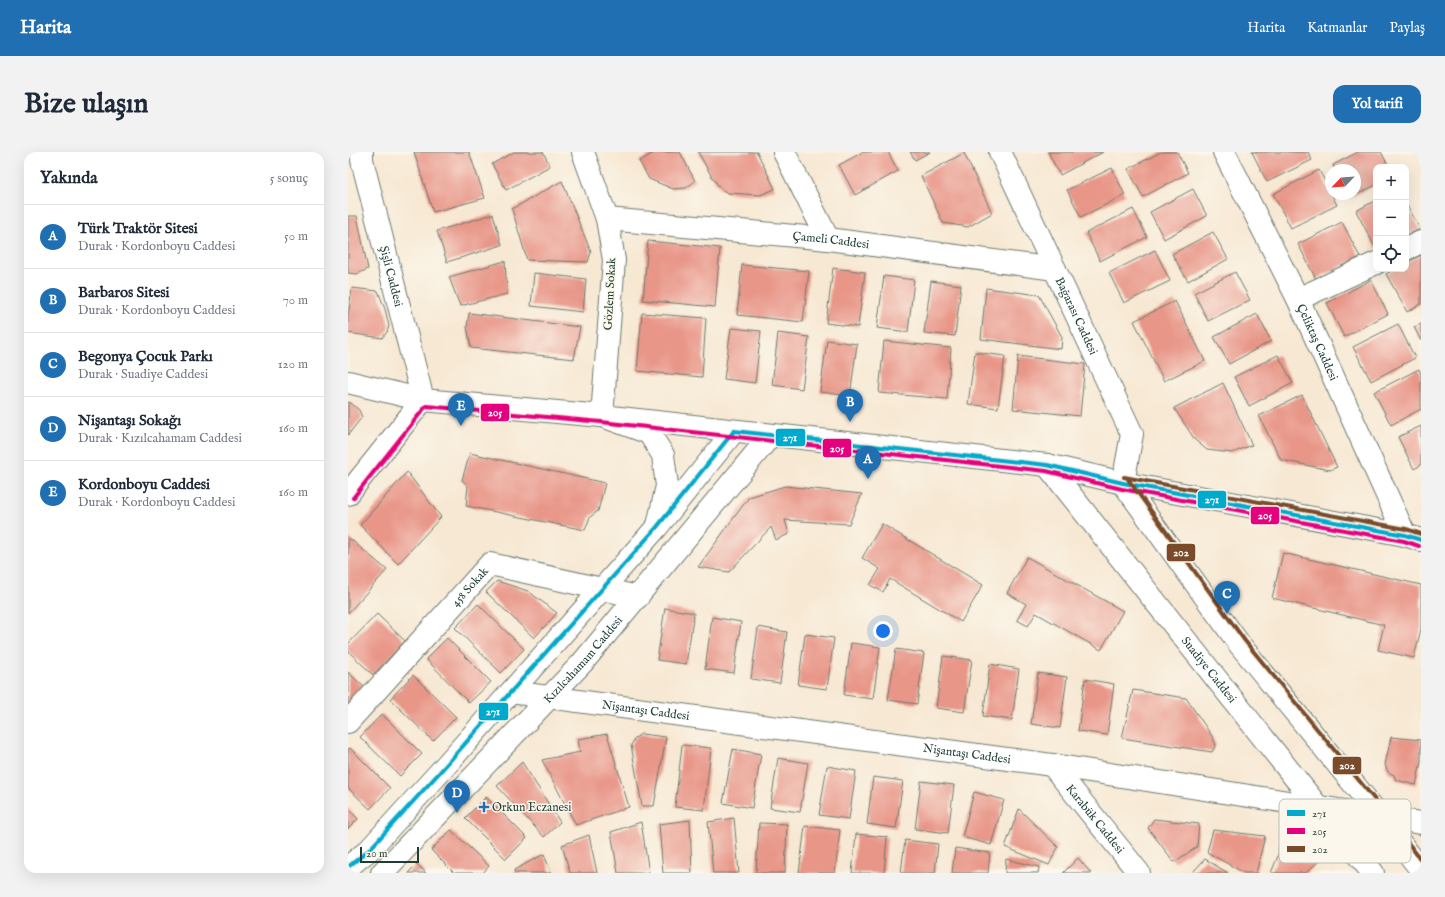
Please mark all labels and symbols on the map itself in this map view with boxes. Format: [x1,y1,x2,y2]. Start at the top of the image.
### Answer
north arrow [1325,164,1361,200]
street label: Çameli Caddesi [792,228,870,252]
street label: Şişli Caddesi [377,244,406,308]
street label: Gözlem Sokak [601,257,619,331]
street label: Bağarası Caddesi [1052,275,1101,357]
street label: Çeliktaş Caddesi [1294,301,1341,383]
pin: B [837,389,863,422]
pin: E [448,393,474,426]
line badge: 205 [480,403,510,422]
text: 205 [488,406,502,420]
line badge: 271 [775,428,806,447]
text: 271 [783,431,797,445]
line badge: 205 [822,438,852,458]
text: 205 [830,442,844,456]
pin: A [855,446,881,479]
line badge: 271 [1197,490,1227,509]
text: 271 [1205,493,1219,507]
line badge: 205 [1250,506,1280,525]
text: 205 [1258,509,1272,523]
line badge: 202 [1166,543,1196,562]
text: 202 [1173,546,1190,560]
street label: 458 Sokak [448,563,492,610]
pin: C [1214,581,1240,614]
street label: Kızılcahamam Caddesi [540,613,625,706]
your location [873,621,893,641]
street label: Suadiye Caddesi [1178,633,1240,706]
street label: Nişantaşı Caddesi [601,697,691,724]
line badge: 271 [478,702,509,721]
text: 271 [486,705,500,719]
street label: Nişantaşı Caddesi [922,740,1012,767]
line badge: 202 [1332,756,1362,775]
text: 202 [1339,759,1356,773]
pin: D [444,780,470,813]
street label: Karabük Caddesi [1063,781,1128,856]
legend [1279,799,1411,863]
place label: Orkun Eczanesi [492,800,572,815]
marker: Orkun Eczanesi [479,802,489,812]
text: 271 [1312,807,1326,821]
text: 205 [1312,825,1327,839]
text: 202 [1312,843,1328,857]
scale bar [360,845,419,864]

